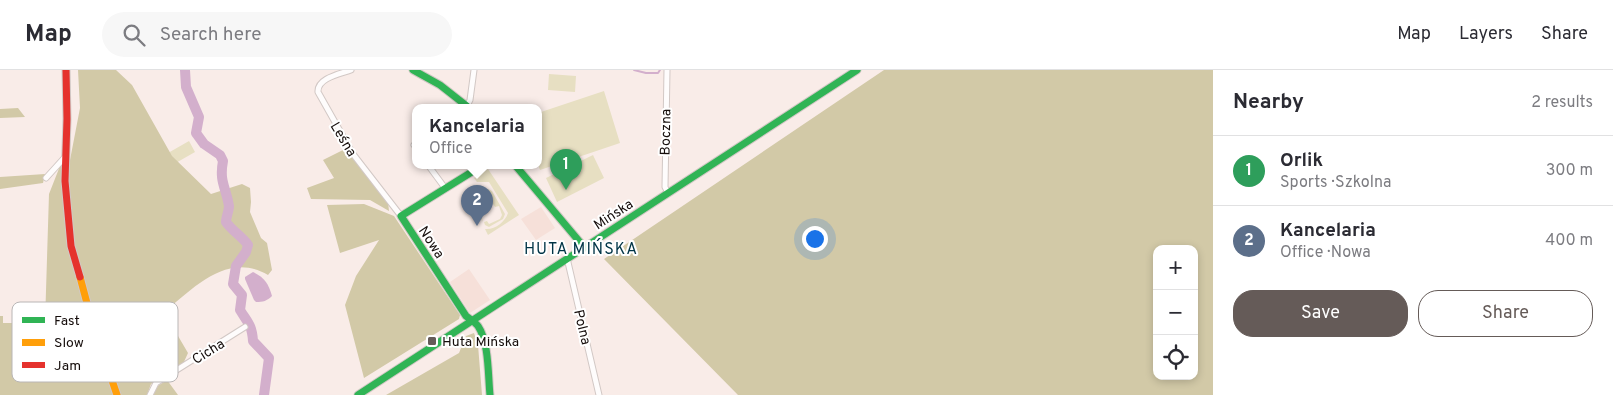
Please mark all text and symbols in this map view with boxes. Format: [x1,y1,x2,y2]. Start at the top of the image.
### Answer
search box [102,12,452,57]
text: Map [25,20,72,50]
icon: search [120,21,148,49]
text: Search here [160,23,261,47]
text: Map [1397,23,1431,46]
text: Layers [1459,23,1513,46]
text: Share [1541,23,1588,46]
text: Nearby [1233,89,1304,116]
text: 2 results [1531,93,1593,113]
popup [412,104,542,169]
street label: Boczna [658,109,675,155]
text: Kancelaria [429,115,525,139]
street label: Leśna [326,119,360,160]
text: Office [429,139,472,159]
pin: 1 [550,149,582,190]
text: Orlik [1280,149,1323,173]
text: 1 [1246,161,1252,181]
text: 300 m [1546,161,1593,181]
text: Sports · Szkolna [1280,173,1391,193]
pin: 2 [461,185,493,226]
street label: Mińska [591,196,637,234]
text: Kancelaria [1280,219,1376,243]
street label: Nowa [414,224,447,262]
your location [802,226,828,252]
text: 2 [1244,231,1254,251]
text: 400 m [1545,231,1593,251]
district label: HUTA MIŃSKA [524,238,638,260]
text: Office · Nowa [1280,243,1371,263]
map controls [1153,245,1198,380]
button: + [1153,245,1198,290]
button: − [1153,290,1198,335]
button: Save [1233,290,1408,337]
button: Share [1418,290,1593,337]
legend [12,302,178,382]
street label: Polna [569,308,594,347]
text: Fast [54,313,80,330]
place label: Huta Mińska [442,334,519,351]
text: Slow [54,335,84,352]
marker: Huta Mińska [426,335,438,347]
button: locate [1153,335,1198,380]
street label: Cicha [189,336,228,369]
text: Jam [54,358,81,375]

